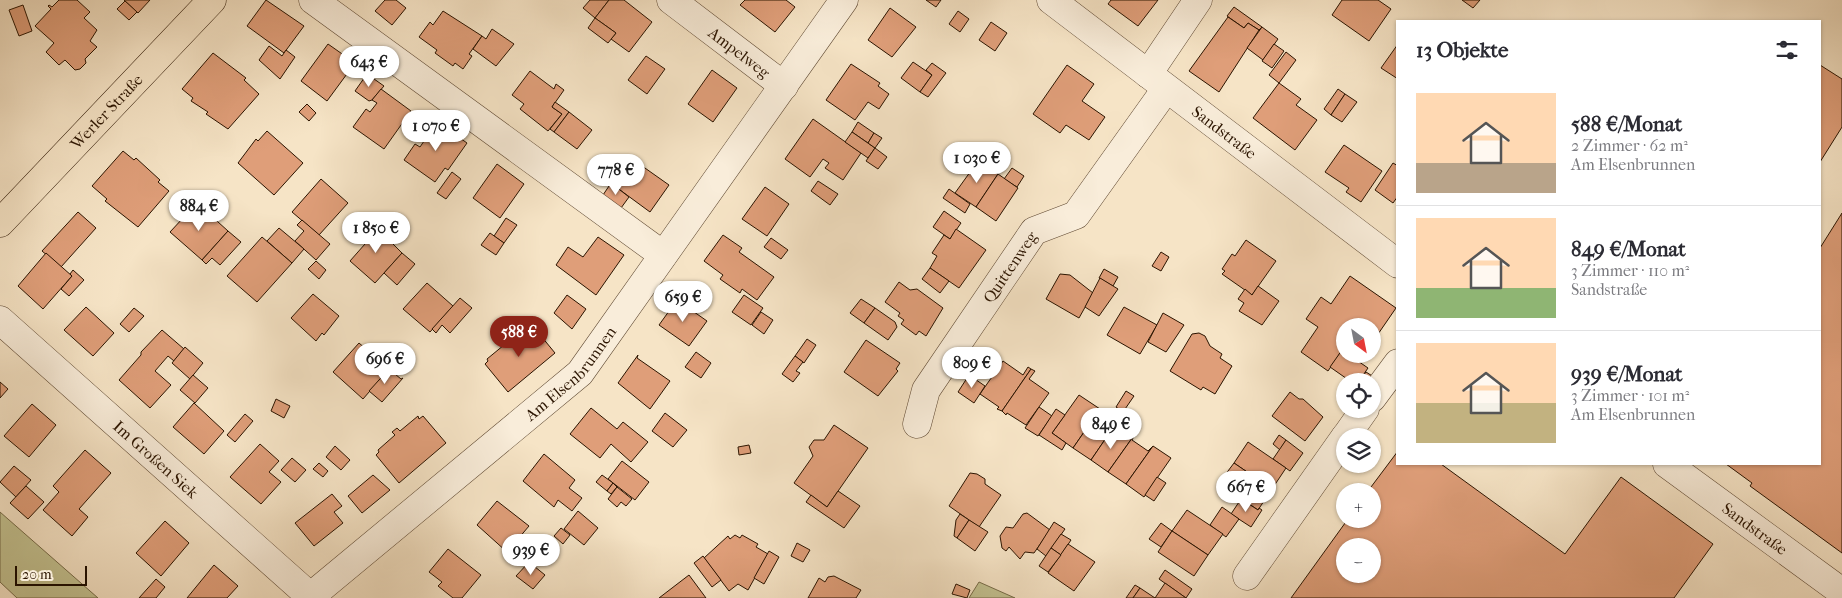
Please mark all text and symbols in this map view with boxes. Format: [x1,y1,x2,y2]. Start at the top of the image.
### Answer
street label: Ampelweg [704,22,774,82]
icon: filters [1773,36,1801,64]
text: 13 Objekte [1416,38,1509,62]
pin: 643 € [334,46,404,88]
text: 643 € [350,52,388,71]
street label: Werler Straße [65,70,146,154]
street label: Sandstraße [1188,101,1261,163]
pin: 1 070 € [390,110,482,152]
text: 588 €/Monat [1571,112,1682,136]
icon: home [1456,113,1516,173]
text: 1 070 € [412,116,460,135]
text: 2 Zimmer · 62 m² [1571,136,1688,155]
pin: 1 030 € [931,142,1023,184]
text: 1 030 € [954,148,1000,167]
pin: 778 € [581,154,651,196]
text: Am Elsenbrunnen [1571,155,1695,174]
text: 778 € [598,160,634,179]
pin: 884 € [164,190,234,232]
text: 884 € [180,196,218,215]
pin: 1 850 € [330,212,422,254]
text: 1 850 € [353,218,399,237]
street label: Quittenweg [979,227,1041,306]
text: 849 €/Monat [1571,237,1686,261]
icon: home [1456,238,1516,298]
text: 3 Zimmer · 110 m² [1571,261,1689,280]
pin: 659 € [648,280,718,323]
text: Sandstraße [1571,280,1647,299]
text: 659 € [665,287,701,306]
pin: 588 € [484,316,554,358]
north arrow [1336,318,1381,362]
map controls [1336,318,1381,583]
text: 588 € [501,322,537,341]
street label: Am Elsenbrunnen [520,322,620,425]
pin: 696 € [350,342,420,385]
pin: 809 € [937,346,1007,389]
text: 696 € [366,349,404,368]
text: 809 € [953,353,991,372]
text: 939 €/Monat [1571,362,1683,386]
icon: home [1456,363,1516,423]
button: locate [1336,373,1381,418]
text: 3 Zimmer · 101 m² [1571,386,1689,405]
text: Am Elsenbrunnen [1571,405,1695,424]
pin: 849 € [1076,408,1146,450]
text: 849 € [1092,414,1130,433]
street label: Im Großen Siek [110,416,203,502]
button: layers [1336,428,1381,473]
pin: 667 € [1211,470,1281,513]
text: 667 € [1227,477,1265,496]
button: + [1336,483,1381,528]
street label: Sandstraße [1719,498,1791,559]
pin: 939 € [496,534,566,576]
button: − [1336,538,1381,583]
text: 939 € [513,540,549,559]
scale bar [15,563,88,586]
text: 20 m [22,566,52,583]

